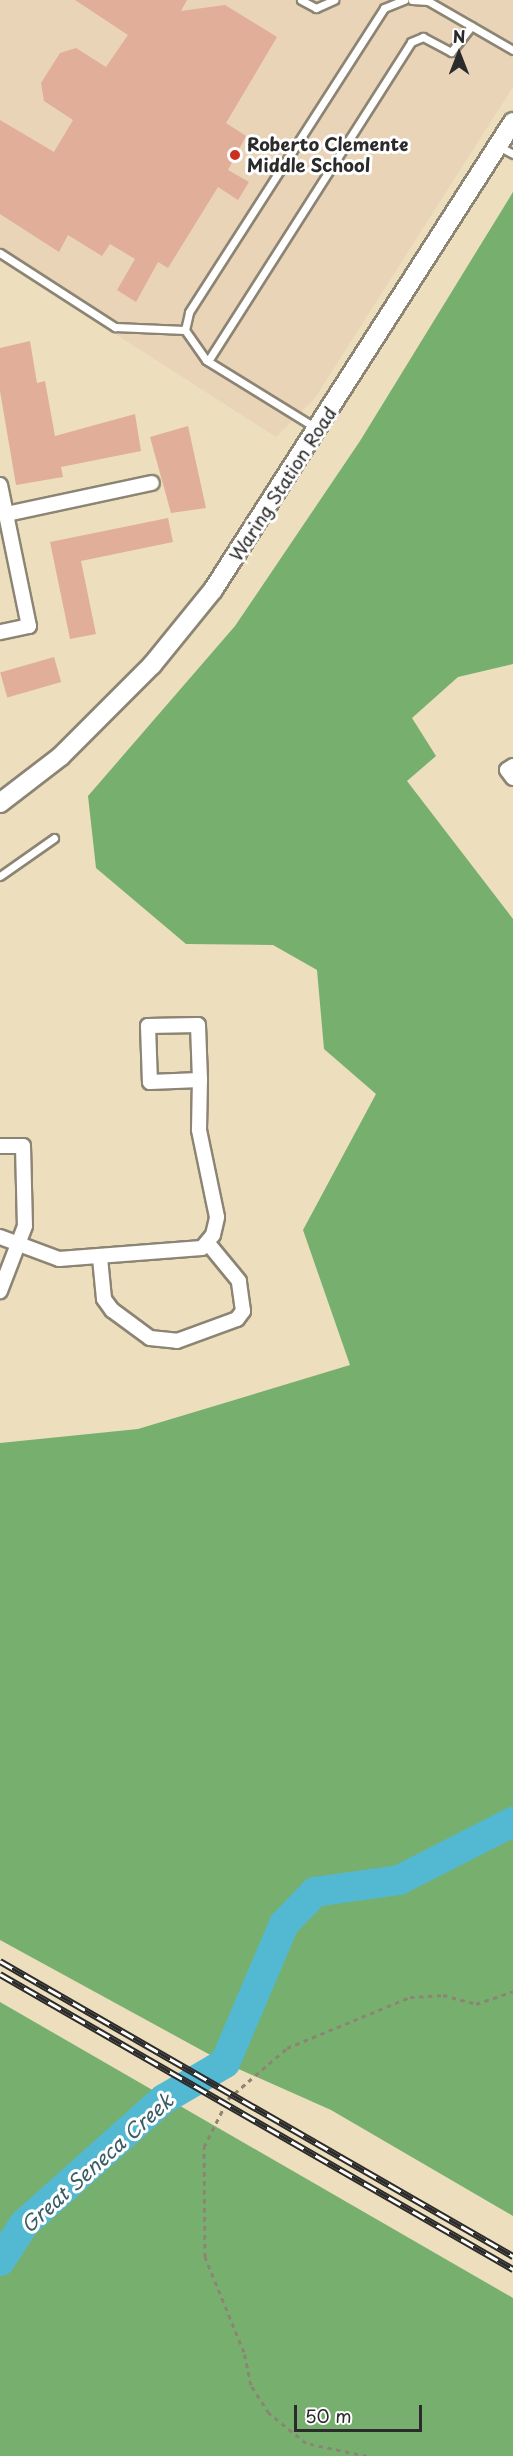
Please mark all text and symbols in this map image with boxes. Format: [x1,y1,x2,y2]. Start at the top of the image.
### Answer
north arrow [429,24,489,84]
text: N [453,24,465,48]
place label: Roberto Clemente Middle School [247,134,409,176]
marker: Roberto Clemente Middle School [228,148,242,162]
street label: Waring Station Road [225,403,341,565]
water label: Great Seneca Creek [16,2088,178,2238]
scale bar [297,2393,424,2431]
text: 50 m [305,2402,352,2429]

